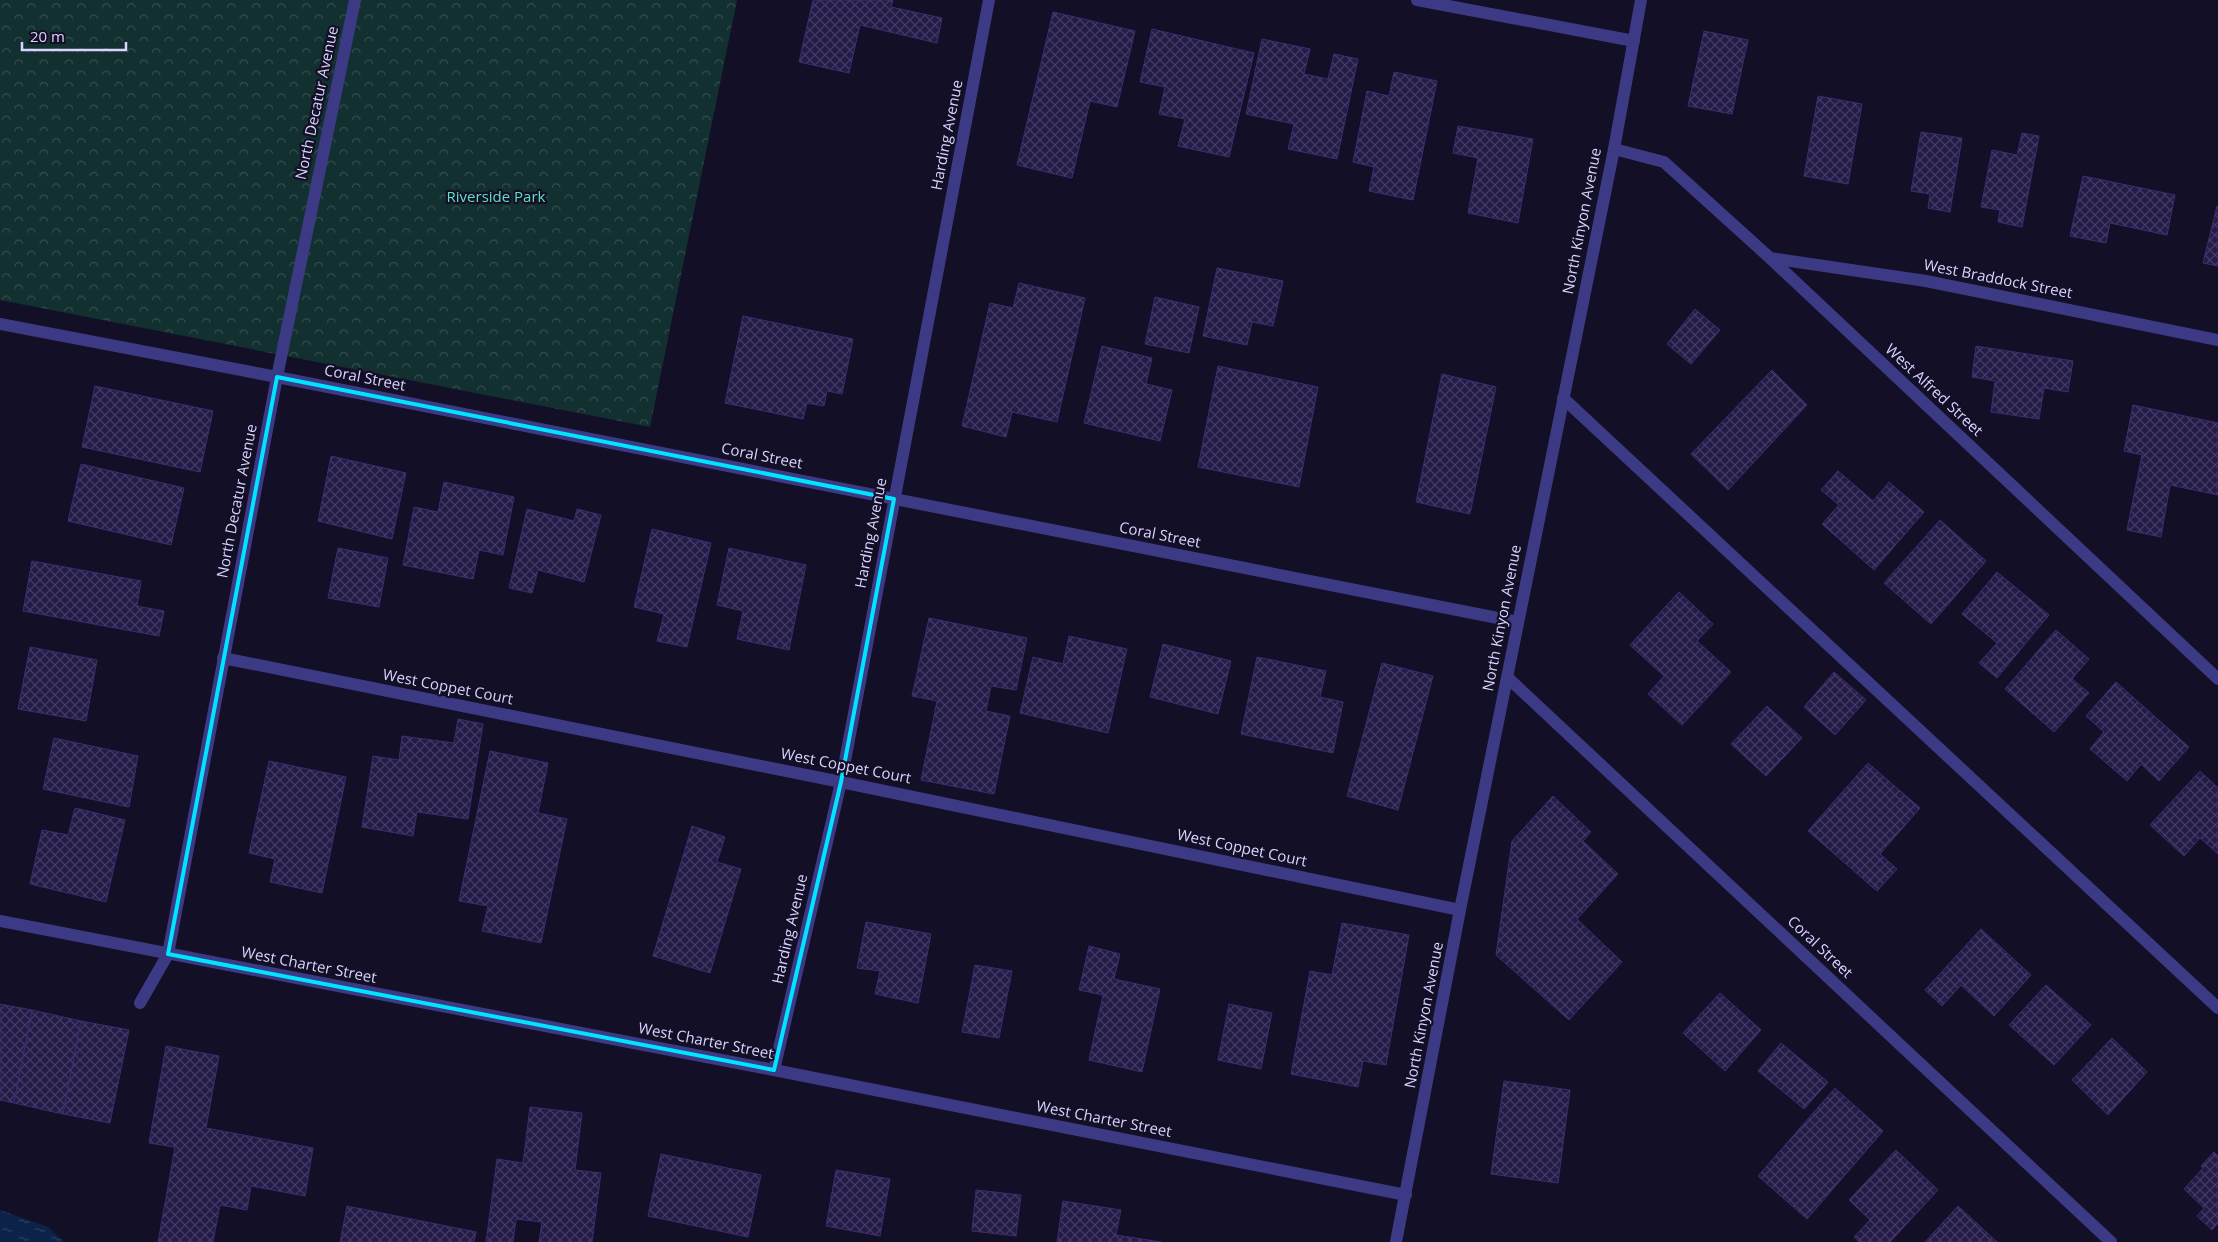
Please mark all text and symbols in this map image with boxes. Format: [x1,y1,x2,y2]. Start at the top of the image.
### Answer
scale bar [22,20,126,52]
street label: North Decatur Avenue [290,24,342,181]
text: 20 m [30,26,65,46]
street label: Harding Avenue [926,78,967,192]
street label: North Kinyon Avenue [1557,146,1605,296]
park label: Riverside Park [447,186,546,206]
street label: West Braddock Street [1922,254,2074,302]
street label: West Alfred Street [1882,339,1988,440]
street label: Coral Street [323,359,408,395]
street label: North Decatur Avenue [211,422,261,580]
street label: Coral Street [720,437,805,473]
street label: Harding Avenue [850,476,891,590]
street label: Coral Street [1118,516,1203,552]
street label: North Kinyon Avenue [1477,543,1525,693]
street label: West Coppet Court [381,664,515,708]
street label: West Coppet Court [779,743,913,787]
street label: West Coppet Court [1175,823,1309,871]
street label: Harding Avenue [767,872,811,986]
street label: Coral Street [1784,911,1858,982]
street label: North Kinyon Avenue [1399,940,1447,1090]
street label: West Charter Street [240,941,379,987]
street label: West Charter Street [637,1017,776,1063]
street label: West Charter Street [1035,1095,1174,1141]

